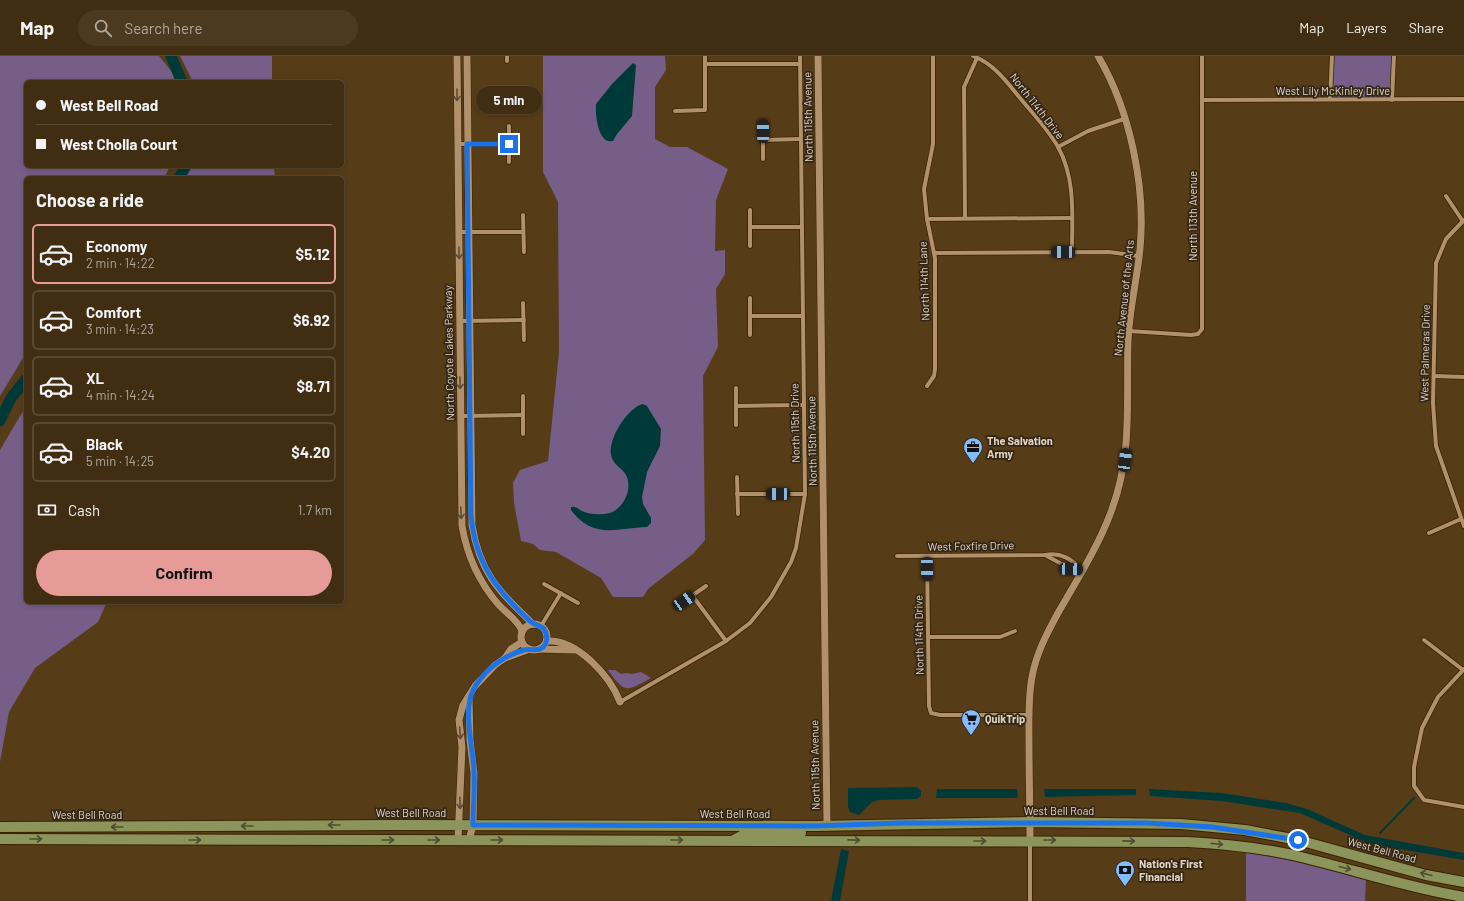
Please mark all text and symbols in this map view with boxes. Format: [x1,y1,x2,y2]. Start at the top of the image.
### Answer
search box [78,10,358,46]
text: Map [20,16,54,39]
icon: search [92,17,114,39]
text: Search here [124,19,202,37]
text: Map [1299,19,1324,36]
text: Layers [1346,19,1387,36]
text: Share [1409,19,1444,36]
street label: North 114th Drive [1008,70,1067,141]
street label: North 115th Avenue [800,72,815,162]
street label: West Lily McKinley Drive [1276,84,1390,97]
callout: 5 min [476,86,542,114]
one-way arrow [453,88,461,101]
text: 5 min [494,92,524,108]
text: West Bell Road [60,96,158,114]
car [757,119,769,143]
text: West Cholla Court [60,135,178,153]
route end [500,135,518,153]
street label: North 113th Avenue [1186,171,1199,261]
text: Choose a ride [36,189,144,211]
icon: car [38,236,74,272]
text: Economy [86,237,147,255]
street label: North Avenue of the Arts [1111,239,1136,357]
street label: North 114th Lane [916,241,931,321]
text: $5.12 [296,245,330,263]
one-way arrow [455,246,463,259]
car [1051,246,1075,258]
text: 2 min · 14:22 [86,255,155,271]
street label: North Coyote Lakes Parkway [441,285,456,421]
icon: car [38,302,74,338]
text: Comfort [86,303,141,321]
street label: West Palmeras Drive [1417,304,1432,402]
text: $6.92 [293,311,330,329]
text: 3 min · 14:23 [86,321,154,337]
icon: car [38,368,74,404]
text: XL [86,369,104,387]
one-way arrow [456,376,464,389]
text: $8.71 [296,377,330,395]
street label: North 115th Drive [787,383,802,463]
text: 4 min · 14:24 [86,387,155,403]
street label: North 115th Avenue [804,396,819,486]
icon: car [38,434,74,470]
place label: The Salvation Army [987,434,1053,460]
text: Black [86,435,123,453]
office icon: The Salvation Army [962,436,984,464]
text: $4.20 [291,443,330,461]
car [1117,447,1133,473]
text: 5 min · 14:25 [86,453,154,469]
car [766,488,790,500]
icon: cash [36,499,58,521]
text: Cash [68,501,100,519]
text: 1.7 km [298,502,332,518]
one-way arrow [458,506,465,519]
street label: West Foxfire Drive [928,538,1014,553]
button: Confirm [36,550,332,596]
car [921,557,933,581]
car [1059,563,1083,575]
car [671,589,697,613]
street label: North 114th Drive [911,595,926,675]
supermarket icon: QuikTrip [960,708,982,736]
place label: QuikTrip [985,712,1025,725]
street label: North 115th Avenue [807,720,822,810]
one-way arrow [457,726,464,739]
one-way arrow [456,796,464,809]
street label: West Bell Road [1024,804,1094,817]
street label: West Bell Road [376,806,446,819]
street label: West Bell Road [700,807,770,820]
street label: West Bell Road [52,808,122,821]
one-way arrow [328,821,341,829]
one-way arrow [241,822,254,830]
one-way arrow [111,823,124,831]
route start [1289,831,1307,849]
street label: West Bell Road [1346,834,1418,865]
one-way arrow [29,835,42,843]
one-way arrow [188,836,201,844]
one-way arrow [381,836,394,844]
one-way arrow [427,836,440,844]
one-way arrow [490,836,503,844]
one-way arrow [670,836,683,844]
one-way arrow [847,836,860,844]
one-way arrow [1043,836,1056,844]
one-way arrow [973,837,986,845]
one-way arrow [1122,837,1135,845]
one-way arrow [1210,840,1223,848]
place label: Nation's First Financial [1139,857,1203,883]
bank icon: Nation's First Financial [1114,859,1136,887]
one-way arrow [1338,864,1351,872]
one-way arrow [1420,870,1433,878]

